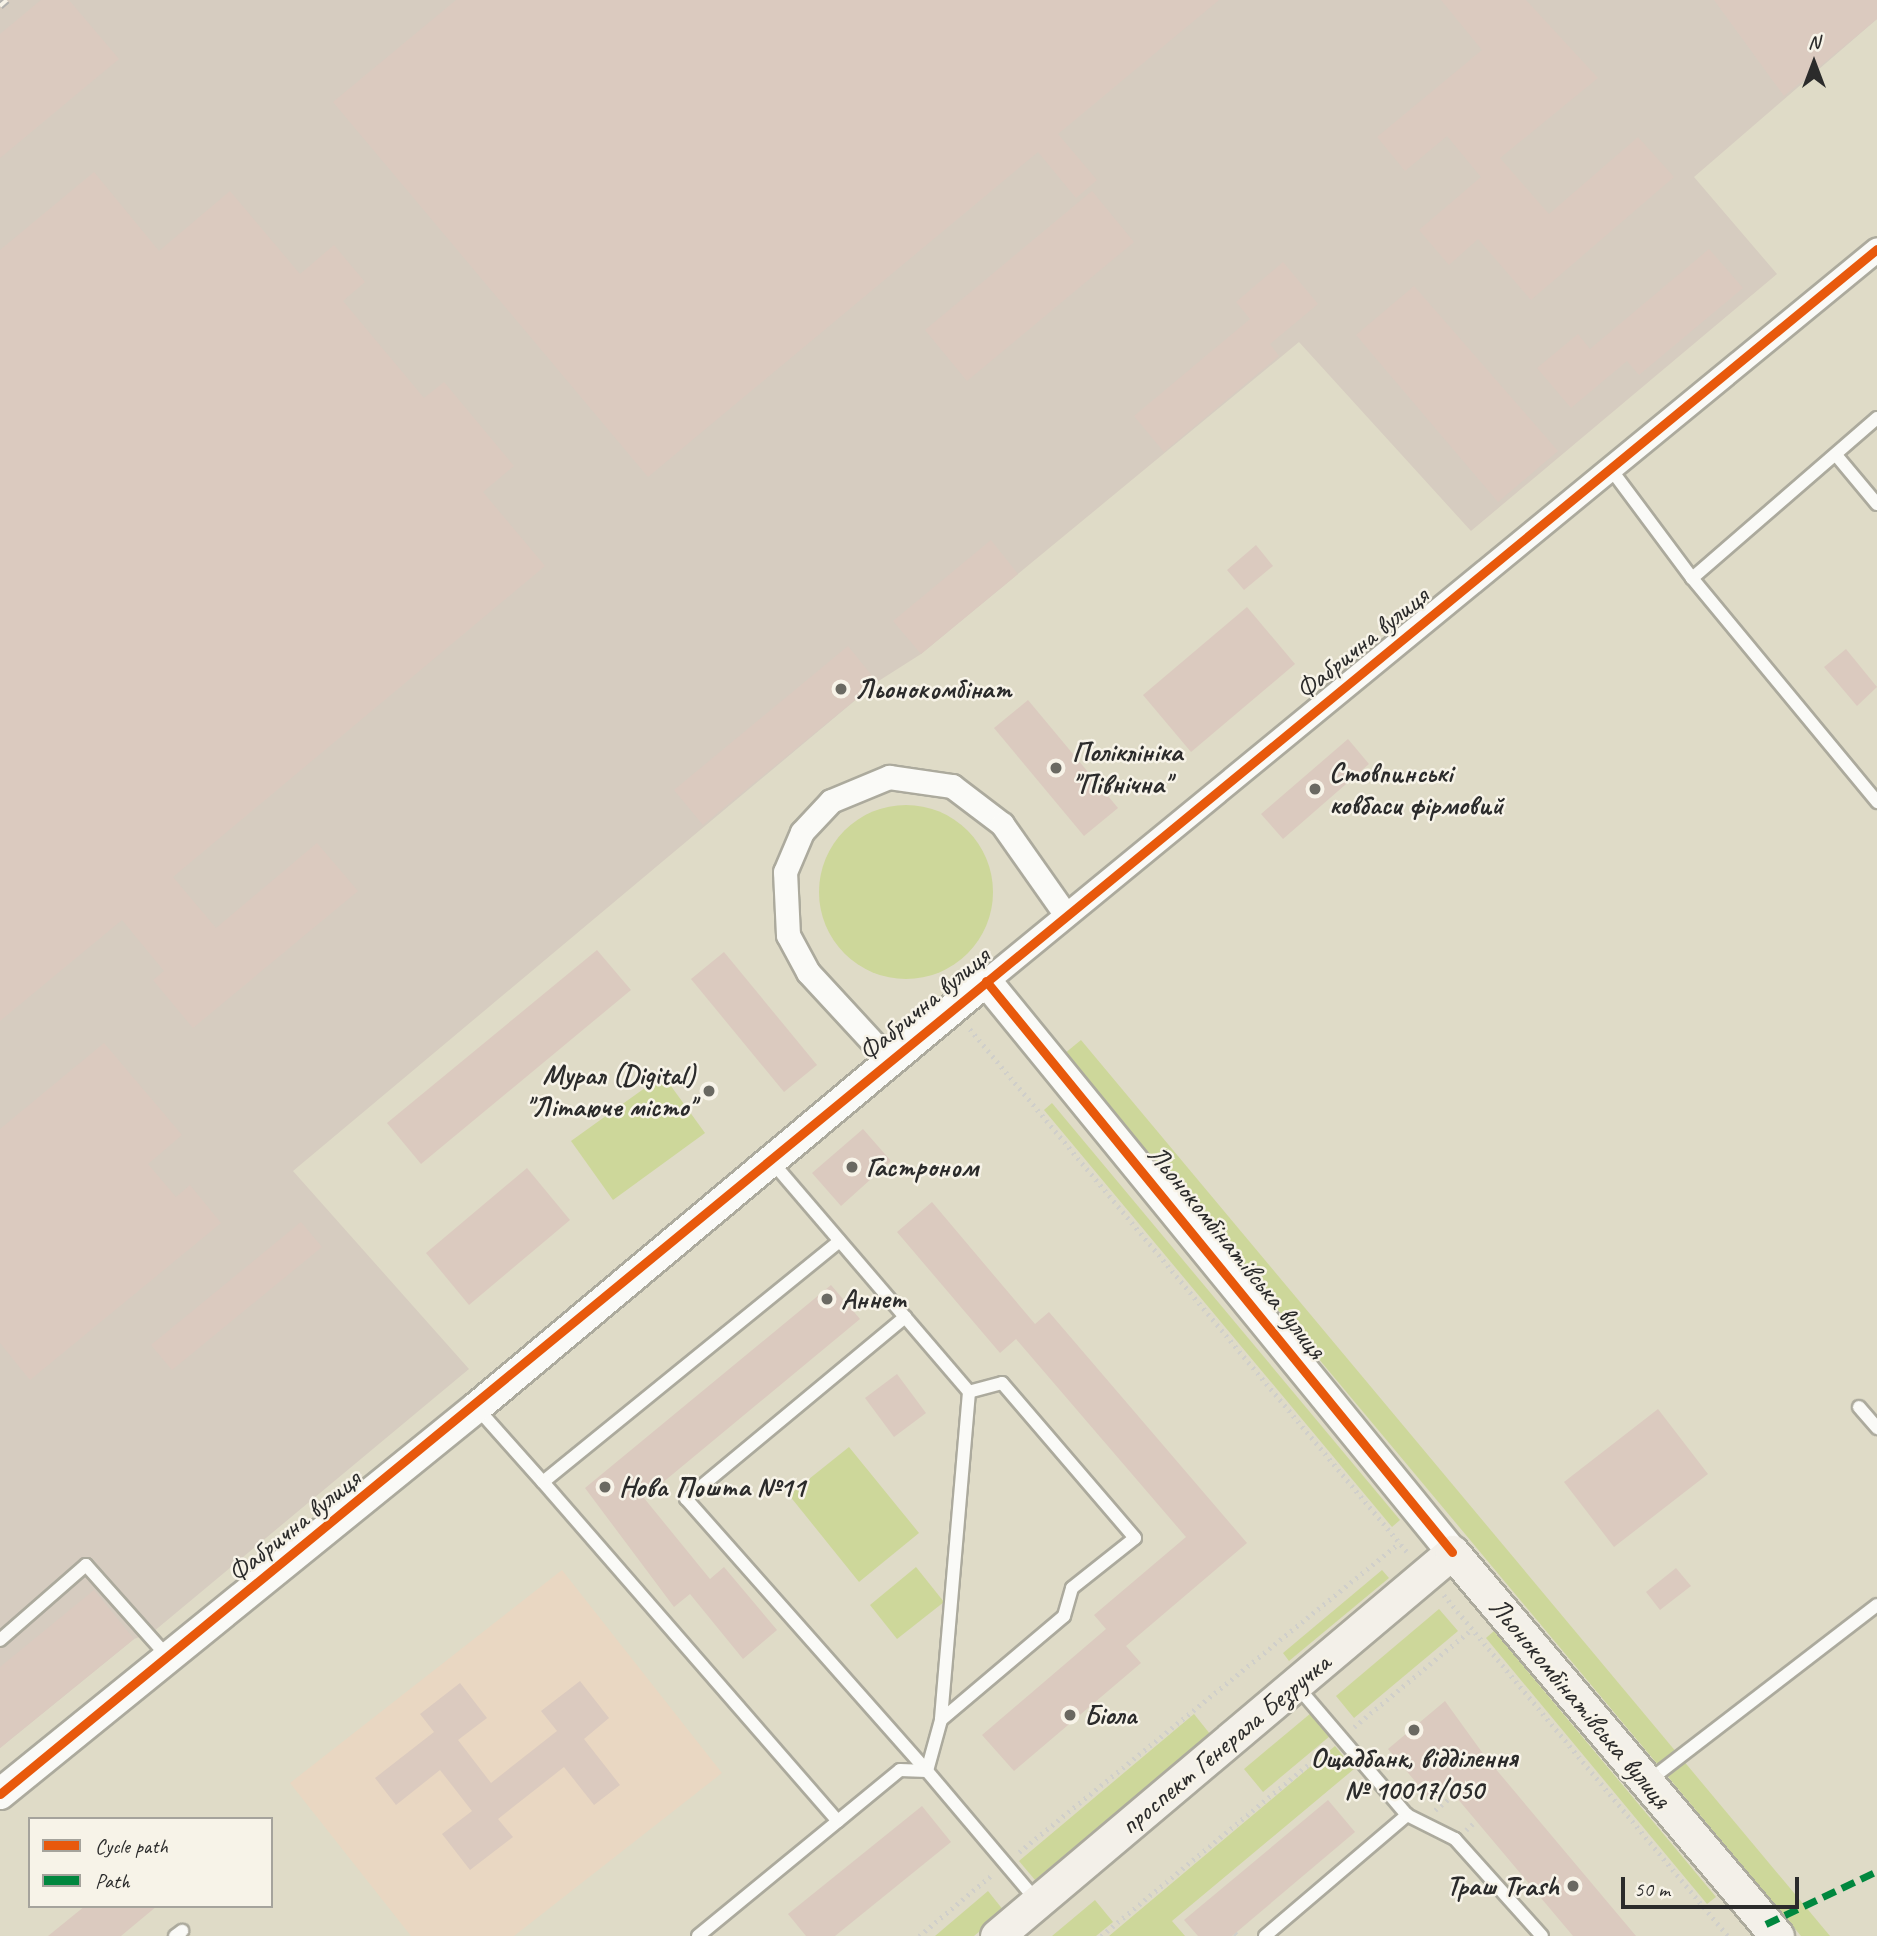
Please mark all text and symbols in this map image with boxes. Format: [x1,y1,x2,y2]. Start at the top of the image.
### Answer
north arrow [1779,28,1849,98]
text: N [1808,30,1820,54]
street label: Фабрична вулиця [1289,580,1435,706]
place label: Льонокомбінат [855,672,1011,706]
marker: Льонокомбінат [833,681,849,697]
place label: Поліклініка "Північна" [1072,735,1182,801]
place label: Стовпинські ковбаси фірмовий [1329,756,1504,822]
marker: Поліклініка "Північна" [1046,758,1066,778]
marker: Стовпинські ковбаси фірмовий [1307,781,1323,797]
street label: Фабрична вулиця [852,940,996,1068]
place label: Мурал (Digital) "Літаюче місто" [526,1058,695,1124]
marker: Мурал (Digital) "Літаюче місто" [701,1083,717,1099]
street label: Льонокомбінатівська вулиця [1140,1138,1334,1366]
place label: Гастроном [866,1150,978,1184]
marker: Гастроном [844,1159,860,1175]
place label: Аннет [841,1282,906,1316]
marker: Аннет [819,1291,835,1307]
street label: Фабрична вулиця [221,1463,367,1589]
place label: Нова Пошта №11 [619,1470,803,1504]
marker: Нова Пошта №11 [597,1479,613,1495]
street label: Льонокомбінатівська вулиця [1482,1590,1678,1816]
street label: проспект Генерала Безручка [1113,1646,1337,1842]
place label: Біола [1084,1698,1137,1732]
marker: Біола [1062,1707,1078,1723]
marker: Ощадбанк, відділення № 10017/050 [1406,1722,1422,1738]
place label: Ощадбанк, відділення № 10017/050 [1311,1741,1517,1807]
legend [28,1817,273,1908]
text: Cycle path [95,1833,168,1859]
scale bar [1625,1862,1804,1906]
text: Path [95,1868,130,1894]
place label: Траш Trash [1446,1869,1559,1903]
text: 50 m [1634,1876,1670,1902]
marker: Траш Trash [1565,1878,1581,1894]

